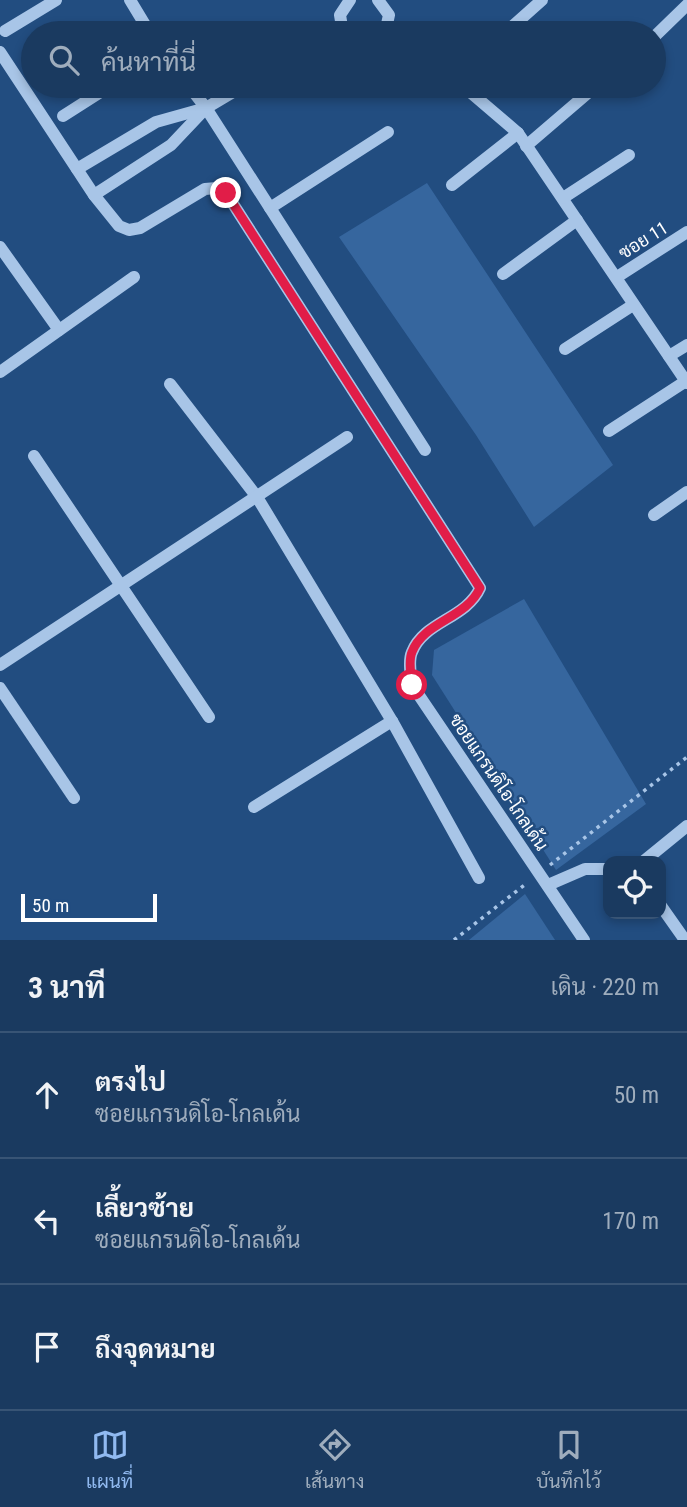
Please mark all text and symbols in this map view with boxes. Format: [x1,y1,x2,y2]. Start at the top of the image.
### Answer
search box [21,21,666,98]
icon: search [45,41,83,79]
text: ค้นหาที่นี่ [101,47,196,77]
route end [210,177,241,208]
street label: ซอย 11 [615,217,671,263]
route start [396,669,427,700]
street label: ซอยแกรนดิโอ-โกลเด้น [445,708,554,855]
map controls [603,856,666,919]
button: locate [603,856,666,919]
scale bar [21,891,158,923]
text: 50 m [32,894,69,917]
text: 3 นาที [28,970,105,1005]
text: เดิน · 220 m [551,974,659,1001]
text: ตรงไป [95,1067,166,1097]
icon: ahead [28,1076,66,1114]
text: 50 m [614,1082,659,1109]
text: ซอยแกรนดิโอ-โกลเด้น [95,1101,300,1128]
text: เลี้ยวซ้าย [95,1193,194,1223]
icon: left [28,1202,66,1240]
text: 170 m [602,1208,659,1235]
text: ซอยแกรนดิโอ-โกลเด้น [95,1227,300,1254]
icon: arrive [28,1328,66,1366]
text: ถึงจุดหมาย [95,1334,216,1364]
tab: แผนที่ [86,1426,133,1493]
tab: เส้นทาง [305,1426,364,1493]
tab: บันทึกไว้ [536,1426,601,1493]

